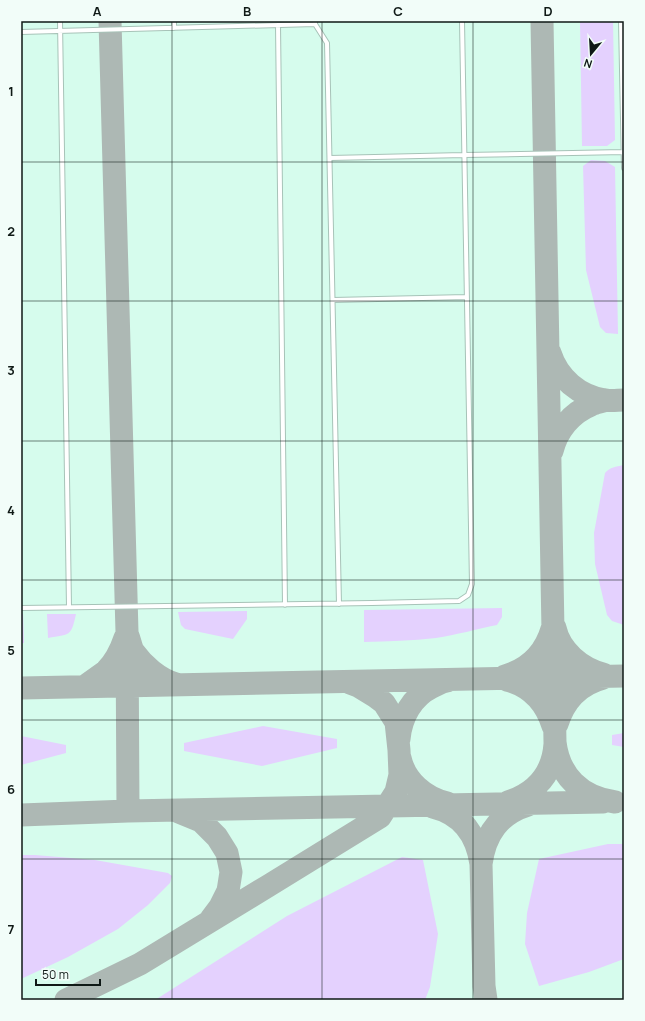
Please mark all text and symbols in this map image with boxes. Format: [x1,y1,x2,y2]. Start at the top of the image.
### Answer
text: A [93,2,102,20]
text: B [243,2,251,20]
text: C [393,2,403,20]
text: D [543,2,553,20]
north arrow [571,34,611,74]
text: N [582,56,594,72]
text: 1 [8,82,14,100]
text: 2 [7,222,15,240]
text: 3 [7,361,15,379]
text: 4 [7,501,15,519]
text: 5 [7,641,15,659]
text: 6 [7,780,15,798]
text: 7 [8,920,15,938]
scale bar [36,961,100,987]
text: 50 m [42,966,69,983]

